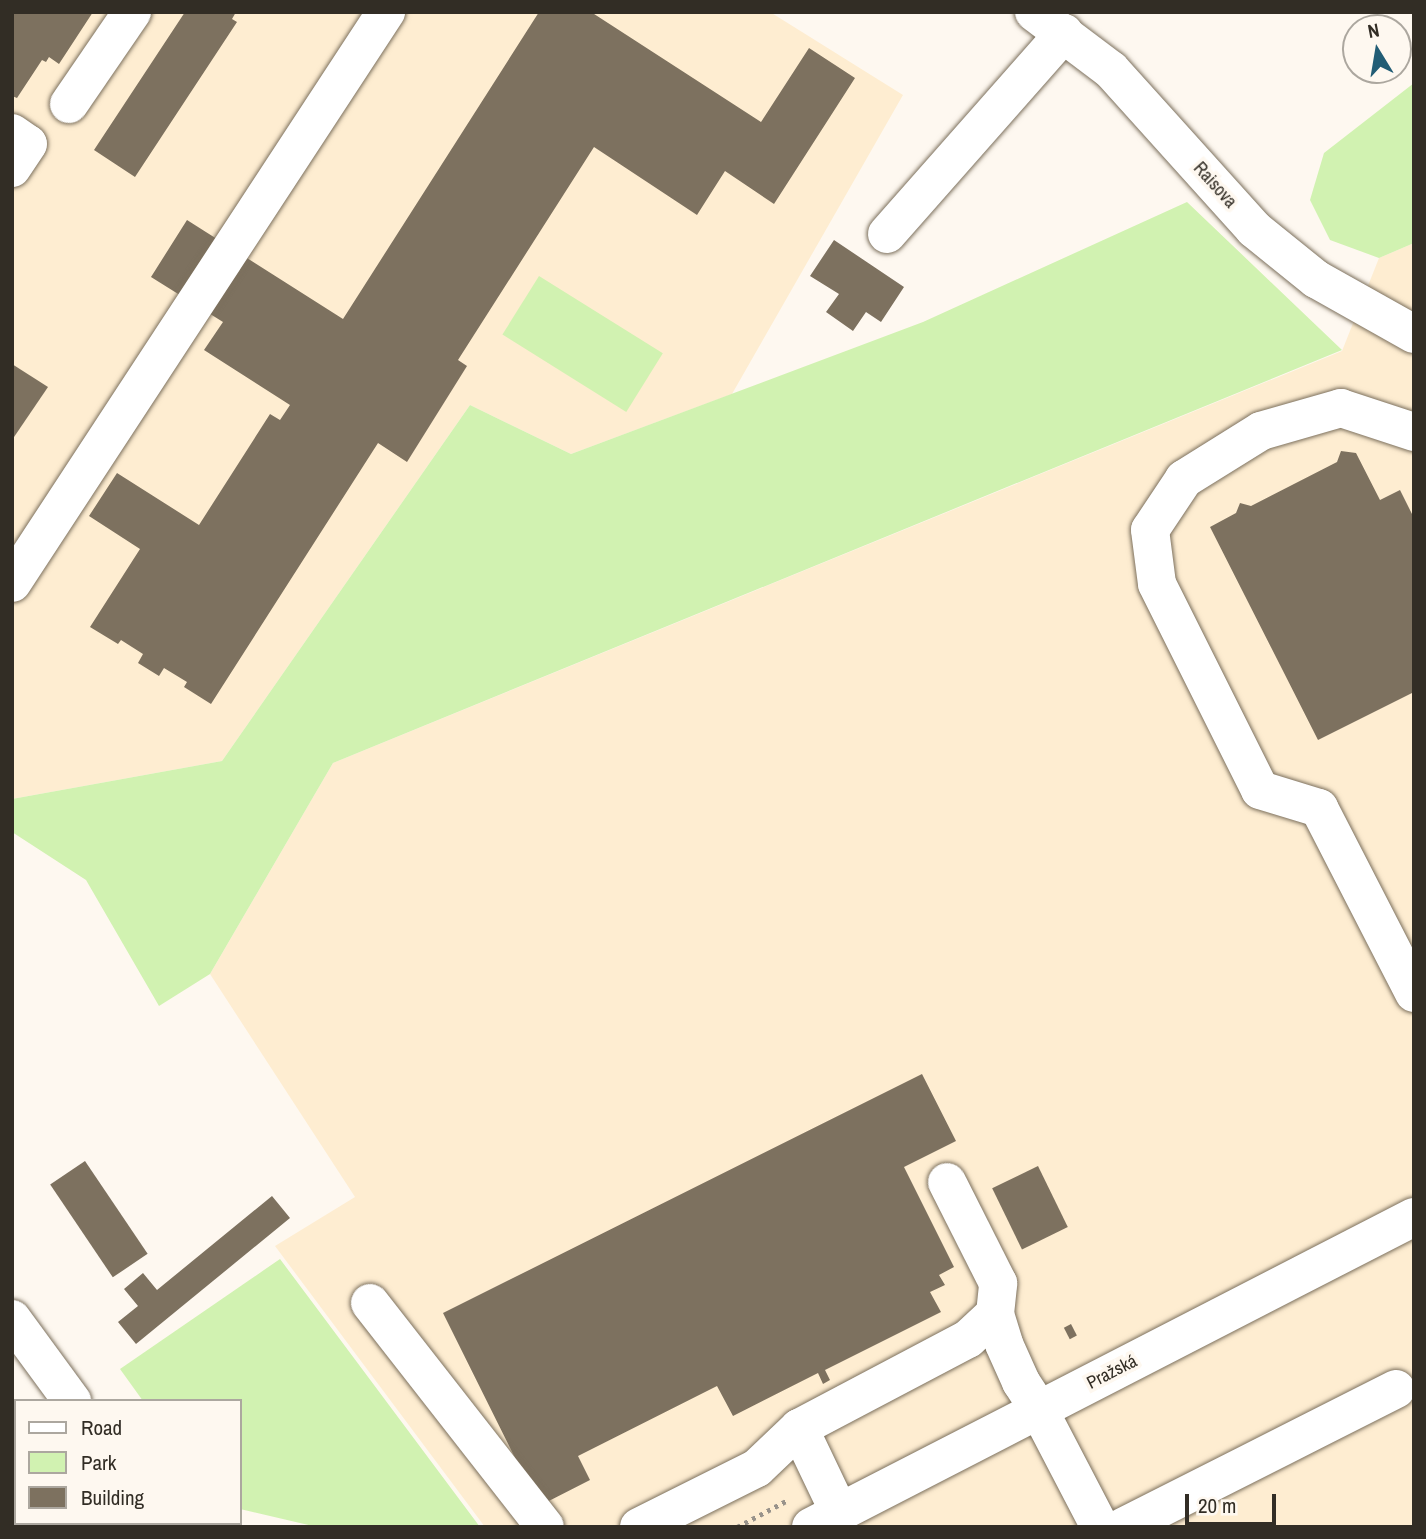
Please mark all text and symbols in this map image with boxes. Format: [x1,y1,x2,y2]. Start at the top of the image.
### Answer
north arrow [1342,14,1412,84]
text: N [1365,17,1381,44]
street label: Raisova [1189,158,1241,212]
street label: Pražská [1083,1350,1141,1394]
legend [14,1399,242,1525]
text: Road [81,1413,122,1442]
text: Park [81,1448,116,1477]
scale bar [1188,1480,1279,1524]
text: Building [81,1483,144,1512]
text: 20 m [1198,1491,1236,1520]

